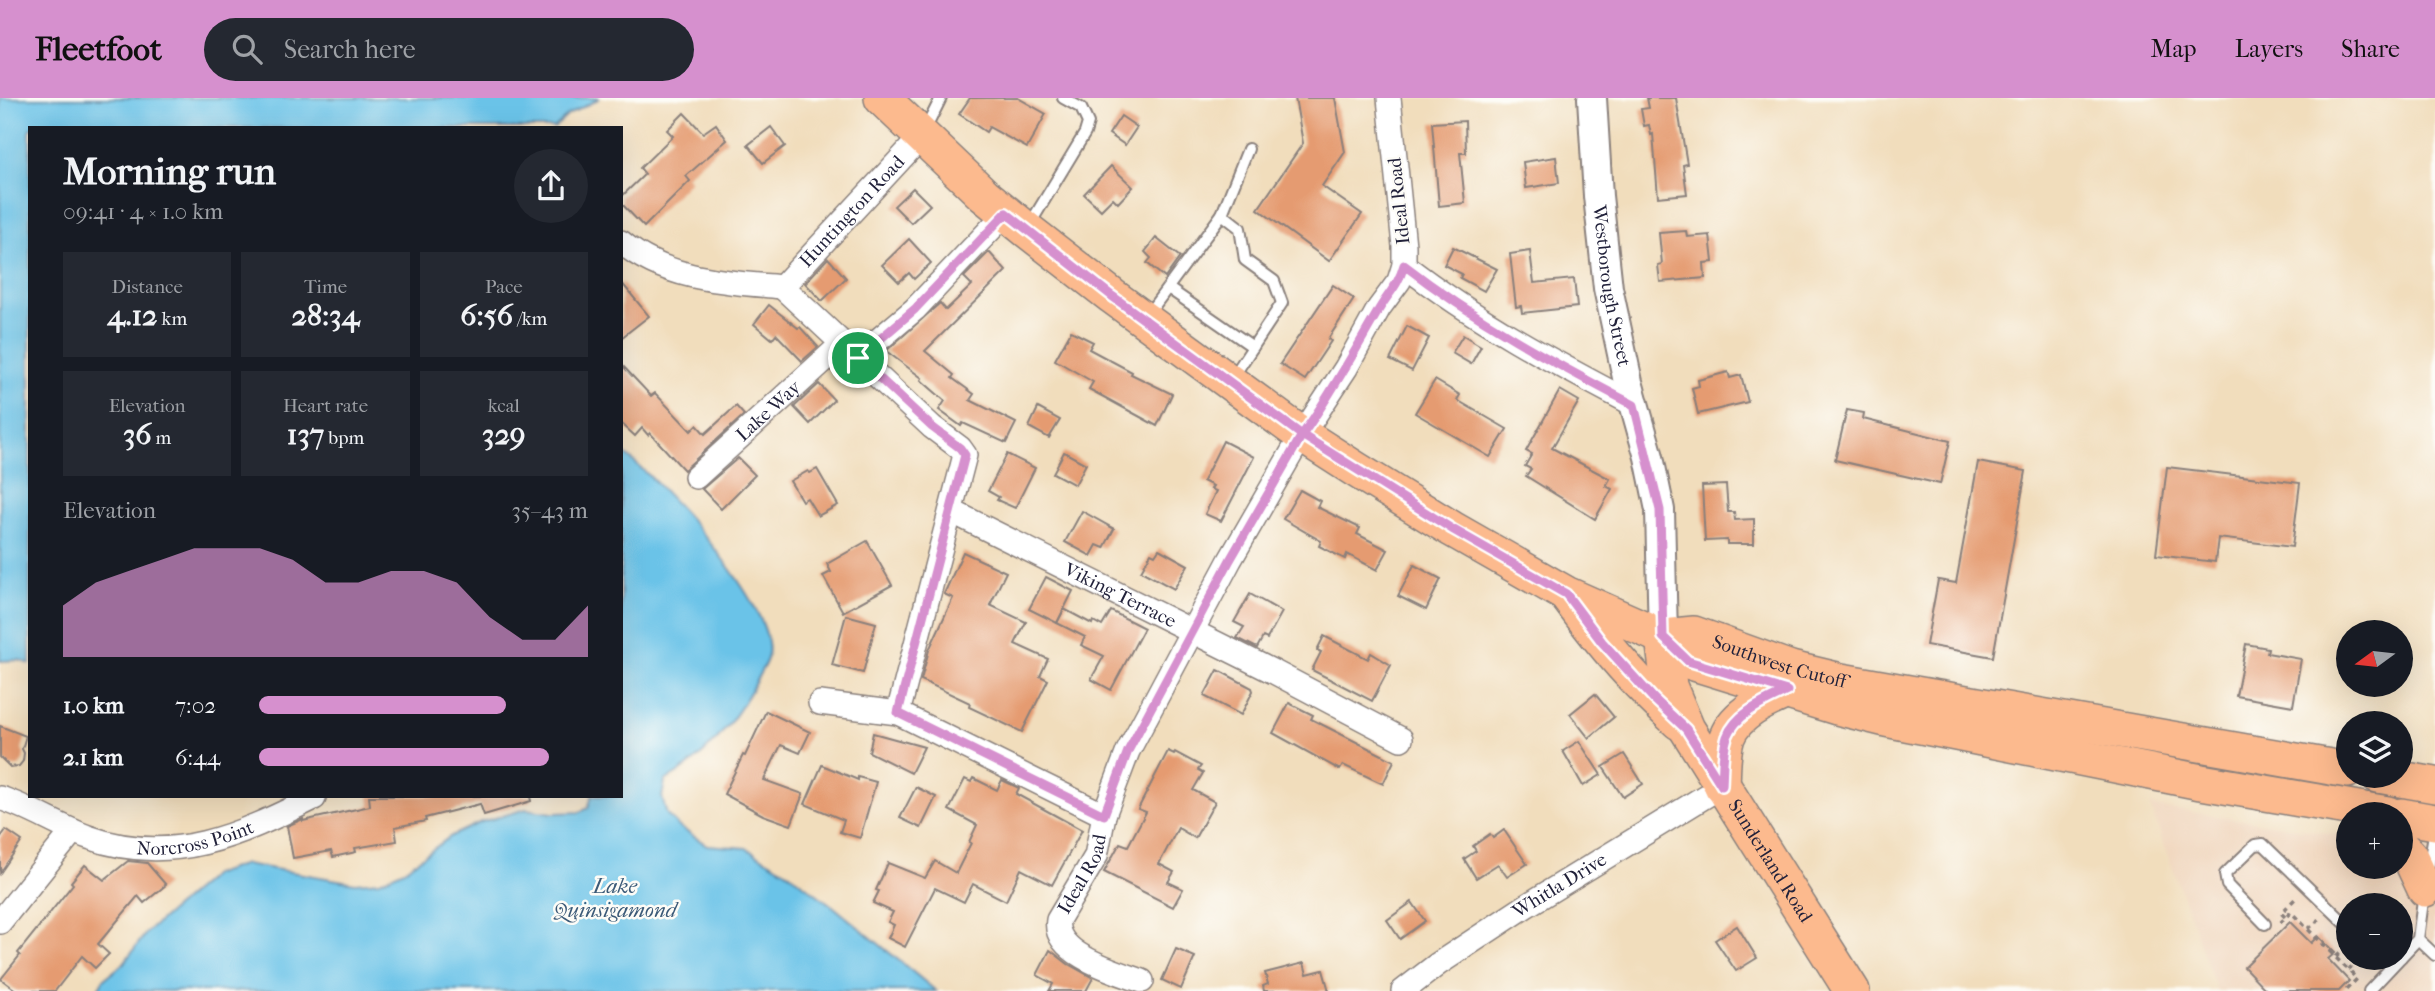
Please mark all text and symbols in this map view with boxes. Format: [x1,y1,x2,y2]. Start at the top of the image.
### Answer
search box [204,18,694,81]
text: Fleetfoot [35,30,162,69]
icon: search [228,30,266,68]
text: Search here [284,34,416,65]
text: Map [2151,35,2197,63]
text: Layers [2235,35,2303,63]
text: Share [2341,35,2400,63]
text: Morning run [63,149,276,194]
button: share [514,149,588,223]
street label: Huntington Road [795,151,910,272]
street label: Ideal Road [1383,156,1415,246]
text: 09:41 · 4 × 1.0 km [63,198,223,225]
street label: Westborough Street [1588,203,1635,369]
text: Distance [111,276,183,298]
text: Time [304,276,347,298]
text: Pace [485,276,523,298]
text: 4.12 [107,298,158,333]
text: 28:34 [292,298,359,333]
text: 6:56 [460,298,513,333]
text: km [158,308,187,330]
text: /km [513,308,547,330]
pin [828,328,888,388]
icon: arrive [839,339,877,377]
street label: Lake Way [732,376,806,446]
text: Elevation [109,395,186,417]
text: Heart rate [283,395,368,417]
text: kcal [488,395,520,417]
text: 36 [123,417,152,452]
text: 137 [287,417,324,452]
text: 329 [482,417,526,452]
text: m [152,427,171,449]
text: bpm [324,427,364,449]
text: Elevation [63,497,156,524]
text: 35–43 m [512,497,588,524]
street label: Viking Terrace [1060,558,1180,632]
north arrow [2336,620,2413,696]
map controls [2336,620,2413,970]
street label: Southwest Cutoff [1709,631,1853,694]
text: 1.0 km [63,692,124,719]
text: 7:02 [175,692,216,719]
button: layers [2336,711,2413,788]
text: 2.1 km [63,744,123,771]
text: 6:44 [175,744,220,771]
street label: Sunderland Road [1723,796,1817,927]
button: + [2336,802,2413,879]
street label: Norcross Point [136,816,257,860]
street label: Ideal Road [1053,832,1111,918]
street label: Whitla Drive [1508,848,1611,923]
water label: Lake Quinsigamond [553,874,679,923]
button: − [2336,893,2413,970]

